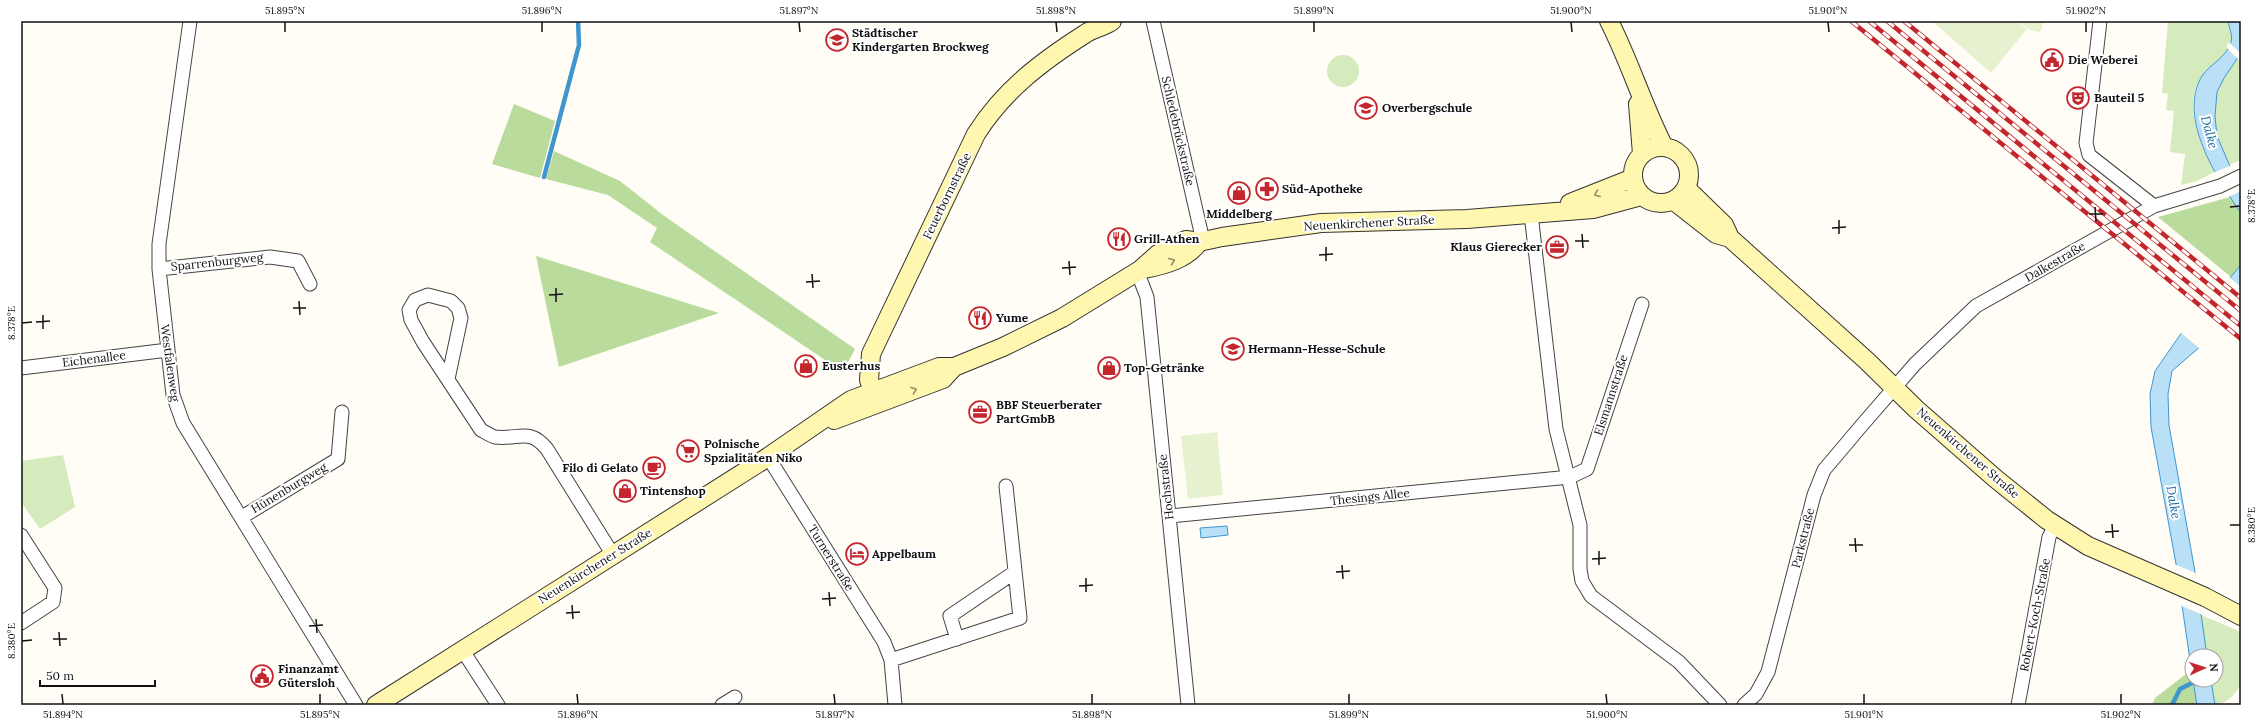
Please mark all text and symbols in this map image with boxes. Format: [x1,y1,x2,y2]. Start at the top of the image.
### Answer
text: 51.895°N [265,4,305,17]
text: 51.896°N [522,4,563,17]
text: 51.897°N [780,4,819,17]
text: 51.898°N [1036,4,1076,17]
text: 51.899°N [1294,4,1335,17]
text: 51.900°N [1550,4,1592,17]
text: 51.901°N [1809,4,1848,17]
text: 51.902°N [2066,4,2107,17]
place label: Städtischer Kindergarten Brockweg [852,25,990,54]
school or university icon: Städtischer Kindergarten Brockweg [824,27,850,53]
public building icon: Die Weberei [2039,47,2065,73]
place label: Die Weberei [2068,52,2138,67]
street label: Schledebrückstraße [1159,75,1199,188]
theatre icon: Bauteil 5 [2065,85,2091,111]
place label: Bauteil 5 [2094,90,2145,105]
school or university icon: Overbergschule [1353,95,1379,121]
place label: Overbergschule [1382,100,1473,115]
water label: Dalke [2197,114,2222,150]
street label: Feuerbornstraße [919,150,974,241]
pharmacy icon: Süd-Apotheke [1254,176,1280,202]
shop icon: Middelberg [1226,180,1252,206]
place label: Süd-Apotheke [1282,181,1363,196]
one-way arrow [1594,189,1602,197]
text: 8.378°E [2245,189,2258,223]
place label: Middelberg [1206,206,1273,221]
street label: Neuenkirchener Straße [1303,212,1435,233]
restaurant icon: Grill-Athen [1106,226,1132,252]
place label: Grill-Athen [1134,231,1200,246]
office icon: Klaus Gierecker [1544,234,1570,260]
street label: Dalkestraße [2022,238,2088,285]
place label: Klaus Gierecker [1450,239,1542,254]
street label: Sparrenburgweg [170,249,264,274]
one-way arrow [1168,258,1176,266]
restaurant icon: Yume [967,305,993,331]
text: 8.378°E [5,306,18,340]
place label: Yume [996,310,1029,325]
street label: Westfalenweg [158,323,183,403]
school or university icon: Hermann-Hesse-Schule [1220,336,1246,362]
place label: Hermann-Hesse-Schule [1248,341,1386,356]
street label: Eichenallee [61,347,127,370]
street label: Elsmannstraße [1590,352,1631,437]
shop icon: Eusterhus [793,353,819,379]
shop icon: Top-Getränke [1096,355,1122,381]
place label: Eusterhus [822,358,880,373]
place label: Top-Getränke [1124,360,1205,375]
one-way arrow [910,386,917,394]
place label: BBF Steuerberater PartGmbB [996,397,1102,426]
office icon: BBF Steuerberater PartGmbB [967,399,993,425]
street label: Neuenkirchener Straße [1914,404,2023,502]
place label: Polnische Spzialitäten Niko [704,436,802,465]
supermarket icon: Polnische Spzialitäten Niko [675,438,701,464]
street label: Hochstraße [1155,453,1176,521]
cafe icon: Filo di Gelato [641,455,667,481]
street label: Hünenburgweg [248,459,330,516]
place label: Filo di Gelato [562,460,638,475]
shop icon: Tintenshop [612,478,638,504]
place label: Tintenshop [640,483,706,498]
water label: Dalke [2162,484,2185,520]
street label: Thesings Allee [1329,485,1411,508]
street label: Parkstraße [1788,506,1817,569]
text: 8.380°E [2245,507,2258,543]
street label: Turnerstraße [805,522,858,594]
street label: Neuenkirchener Straße [535,524,655,607]
hotel icon: Appelbaum [844,541,870,567]
place label: Appelbaum [872,546,936,561]
street label: Robert-Koch-Straße [2016,556,2053,673]
text: 8.380°E [5,623,18,659]
north arrow [2184,648,2224,688]
place label: Finanzamt Gütersloh [278,661,340,690]
scale bar [40,662,155,688]
public building icon: Finanzamt Gütersloh [249,663,275,689]
text: N [2207,663,2221,673]
text: 50 m [46,668,74,683]
text: 51.894°N [43,708,83,721]
text: 51.895°N [300,708,340,721]
text: 51.896°N [558,708,599,721]
text: 51.897°N [816,708,855,721]
text: 51.898°N [1072,708,1112,721]
text: 51.899°N [1329,708,1370,721]
text: 51.900°N [1586,708,1628,721]
text: 51.901°N [1845,708,1884,721]
text: 51.902°N [2101,708,2142,721]

